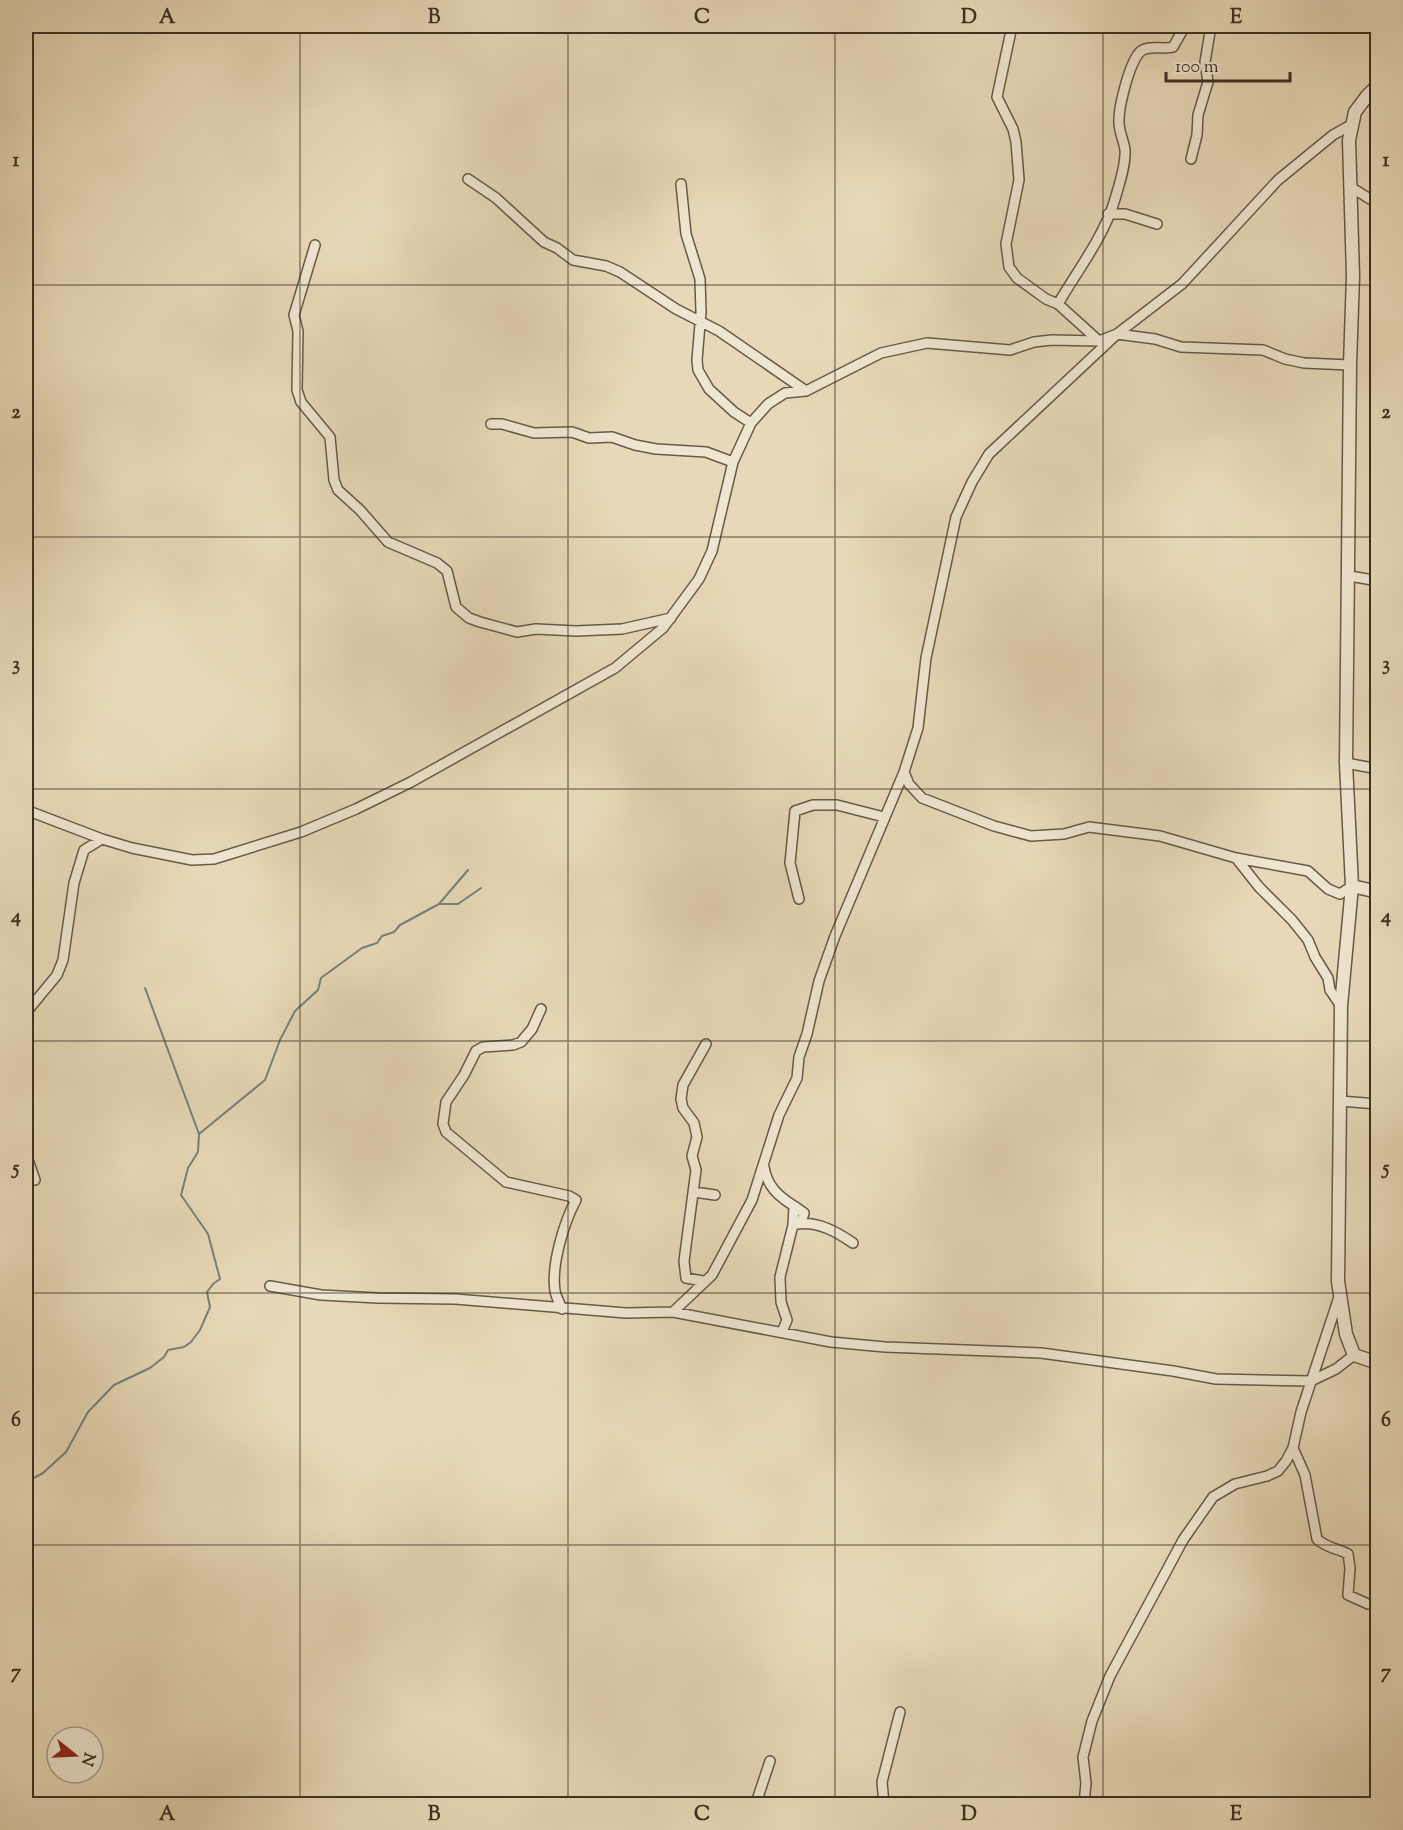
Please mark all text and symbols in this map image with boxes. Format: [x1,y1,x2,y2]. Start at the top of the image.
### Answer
text: A [159,4,176,33]
text: B [428,4,441,33]
text: C [694,4,710,33]
text: D [961,4,977,33]
text: E [1230,4,1243,33]
scale bar [1166,45,1290,83]
text: 100 m [1175,55,1219,81]
text: 1 [13,147,20,176]
text: 1 [1383,147,1390,176]
text: 2 [11,399,21,428]
text: 2 [1381,399,1391,428]
text: 3 [12,651,20,680]
text: 3 [1382,651,1390,680]
text: 4 [10,903,21,932]
text: 4 [1380,903,1391,932]
text: 5 [11,1155,20,1184]
text: 5 [1381,1155,1390,1184]
text: 6 [11,1407,21,1436]
text: 6 [1381,1407,1391,1436]
text: 7 [11,1659,22,1688]
text: 7 [1381,1659,1392,1688]
north arrow [45,1725,105,1785]
text: N [74,1749,100,1769]
text: A [159,1801,176,1830]
text: B [428,1801,441,1830]
text: C [694,1801,710,1830]
text: D [961,1801,977,1830]
text: E [1230,1801,1243,1830]

